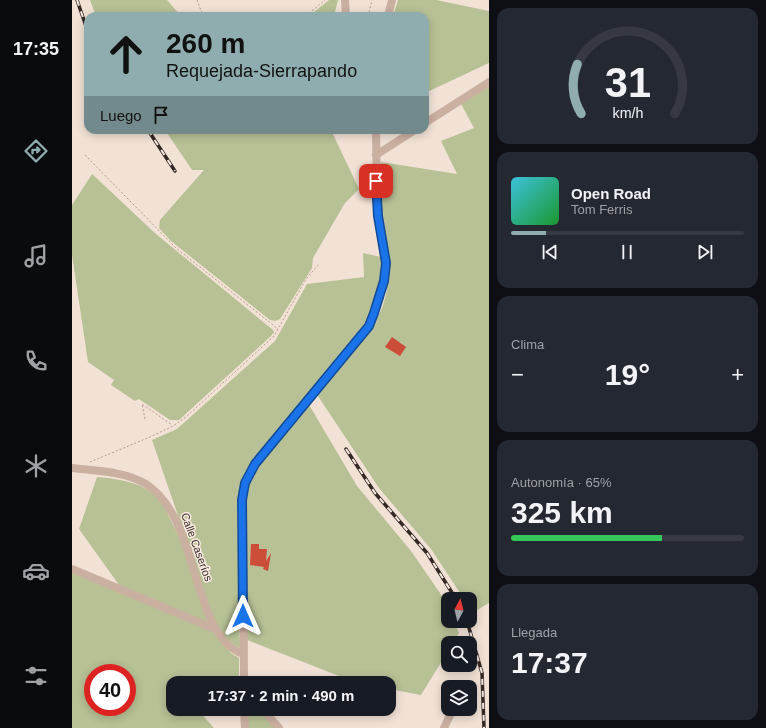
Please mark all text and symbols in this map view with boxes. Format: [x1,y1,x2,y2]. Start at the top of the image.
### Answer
icon: ahead [100,28,152,80]
text: 260 m [166,28,245,59]
text: 17:35 [13,39,59,59]
text: 31 [604,59,651,106]
text: Requejada-Sierrapando [166,61,357,81]
icon: arrive [150,104,172,126]
text: km/h [612,105,643,121]
text: Luego [100,107,142,124]
icon: directions [22,137,50,165]
pin [359,164,393,198]
icon: arrive [365,170,387,192]
text: Open Road [571,185,651,202]
text: Tom Ferris [571,202,632,217]
icon: previous [539,241,561,263]
icon: pause [616,241,638,263]
icon: next [694,241,716,263]
icon: music [22,242,50,270]
text: Clima [511,337,544,352]
icon: phone [22,347,50,375]
text: 19° [605,358,650,391]
text: − [511,362,524,387]
text: + [731,362,744,387]
icon: climate [22,452,50,480]
text: Autonomía · 65% [511,475,611,490]
text: 325 km [511,496,613,529]
street label: Calle Caseríos [179,511,215,583]
icon: car [22,557,50,585]
north arrow [441,592,477,628]
map controls [441,592,477,716]
position arrow [222,595,264,637]
text: Llegada [511,625,557,640]
button: search [441,636,477,672]
text: 17:37 [511,646,588,679]
icon: filters [22,662,50,690]
speed limit sign: 40 [84,664,136,716]
button: layers [441,680,477,716]
text: 17:37 · 2 min · 490 m [208,687,354,704]

